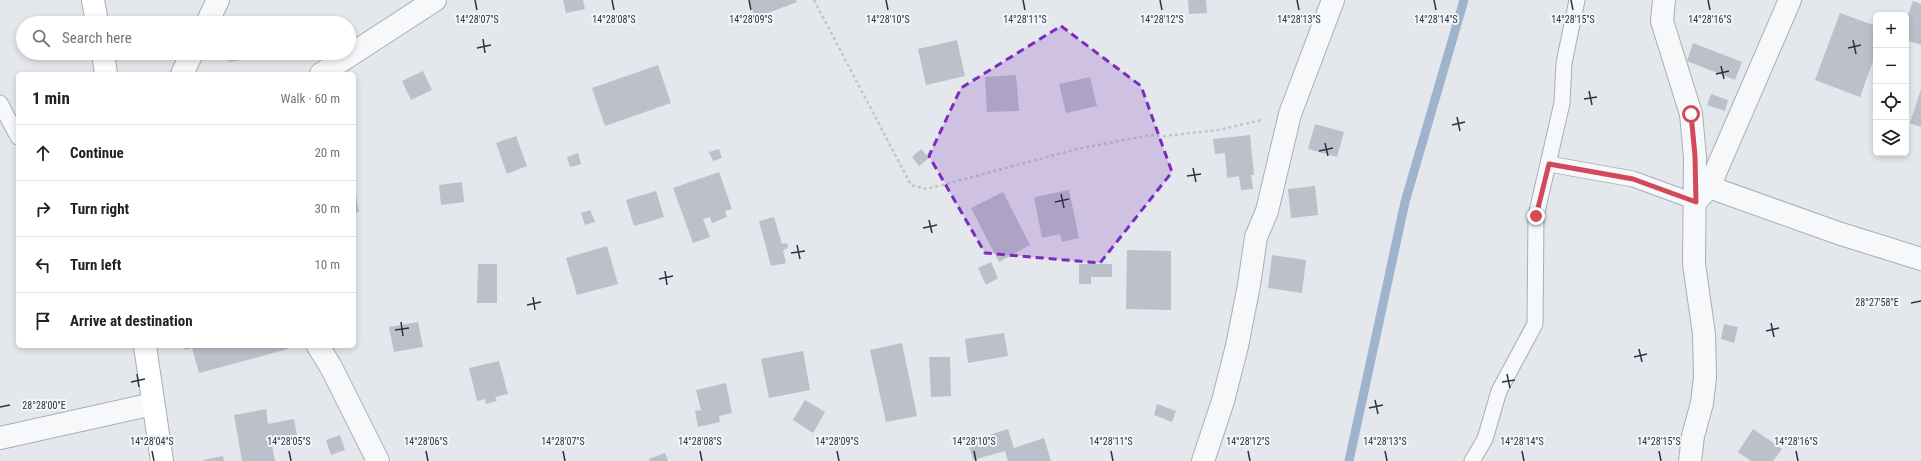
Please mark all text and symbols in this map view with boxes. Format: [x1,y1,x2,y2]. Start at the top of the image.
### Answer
map controls [1873,12,1909,156]
button: + [1873,12,1909,48]
text: 14°28'07"S [455,14,499,25]
text: 14°28'08"S [592,14,636,25]
text: 14°28'09"S [729,14,773,25]
text: 14°28'10"S [866,14,910,25]
text: 14°28'11"S [1003,14,1047,25]
text: 14°28'12"S [1140,14,1184,25]
text: 14°28'13"S [1277,14,1321,25]
text: 14°28'14"S [1414,14,1458,25]
text: 14°28'15"S [1551,14,1595,25]
text: 14°28'16"S [1688,14,1732,25]
search box [16,16,356,60]
icon: search [30,27,52,49]
text: Search here [62,29,132,47]
button: − [1873,48,1909,84]
button: locate [1873,84,1909,120]
text: 1 min [32,88,70,108]
text: Walk · 60 m [280,91,340,106]
route start [1682,105,1700,123]
button: layers [1873,120,1909,156]
icon: ahead [32,142,54,164]
text: Continue [70,144,124,162]
text: 20 m [314,145,340,160]
icon: right [32,198,54,220]
text: Turn right [70,200,129,218]
text: 30 m [314,201,340,216]
route end [1527,207,1545,225]
icon: left [32,254,54,276]
text: Turn left [70,256,121,274]
text: 10 m [314,257,340,272]
text: 28°27'58"E [1855,297,1899,308]
icon: arrive [32,310,54,332]
text: Arrive at destination [70,312,193,330]
text: 28°28'00"E [22,400,66,411]
text: 14°28'04"S [130,436,174,447]
text: 14°28'05"S [267,436,311,447]
text: 14°28'06"S [404,436,448,447]
text: 14°28'07"S [541,436,585,447]
text: 14°28'08"S [678,436,722,447]
text: 14°28'09"S [815,436,859,447]
text: 14°28'10"S [952,436,996,447]
text: 14°28'11"S [1089,436,1133,447]
text: 14°28'12"S [1226,436,1270,447]
text: 14°28'13"S [1363,436,1407,447]
text: 14°28'14"S [1500,436,1544,447]
text: 14°28'15"S [1637,436,1681,447]
text: 14°28'16"S [1774,436,1818,447]

